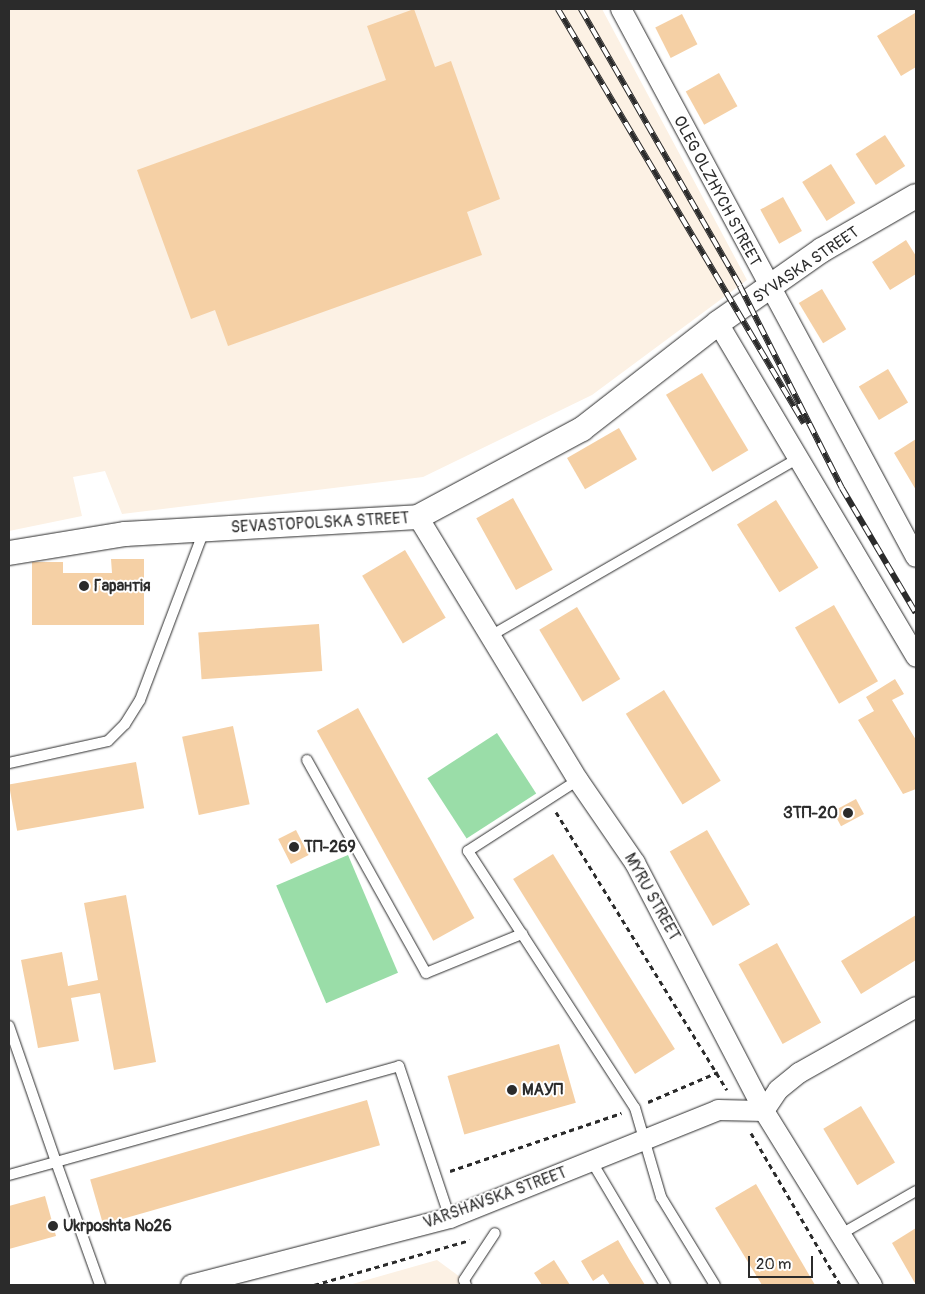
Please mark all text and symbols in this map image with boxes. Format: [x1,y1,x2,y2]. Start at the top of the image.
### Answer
street label: OLEG OLZHYCH STREET [669,113,765,269]
street label: SYVASKA STREET [750,223,862,307]
street label: SEVASTOPOLSKA STREET [230,509,410,537]
place label: Гарантія [94,576,150,596]
marker: Гарантія [78,580,90,592]
place label: ЗТП-20 [783,803,838,823]
marker: ЗТП-20 [842,807,854,819]
place label: ТП-269 [304,837,356,857]
marker: ТП-269 [288,841,300,853]
street label: MYRU STREET [620,850,684,944]
place label: МАУП [522,1080,563,1100]
marker: МАУП [506,1084,518,1096]
street label: VARSHAVSKA STREET [421,1163,569,1233]
place label: Ukrposhta №26 [63,1216,172,1236]
marker: Ukrposhta №26 [47,1220,59,1232]
scale bar [750,1246,815,1278]
text: 20 m [756,1255,791,1274]

